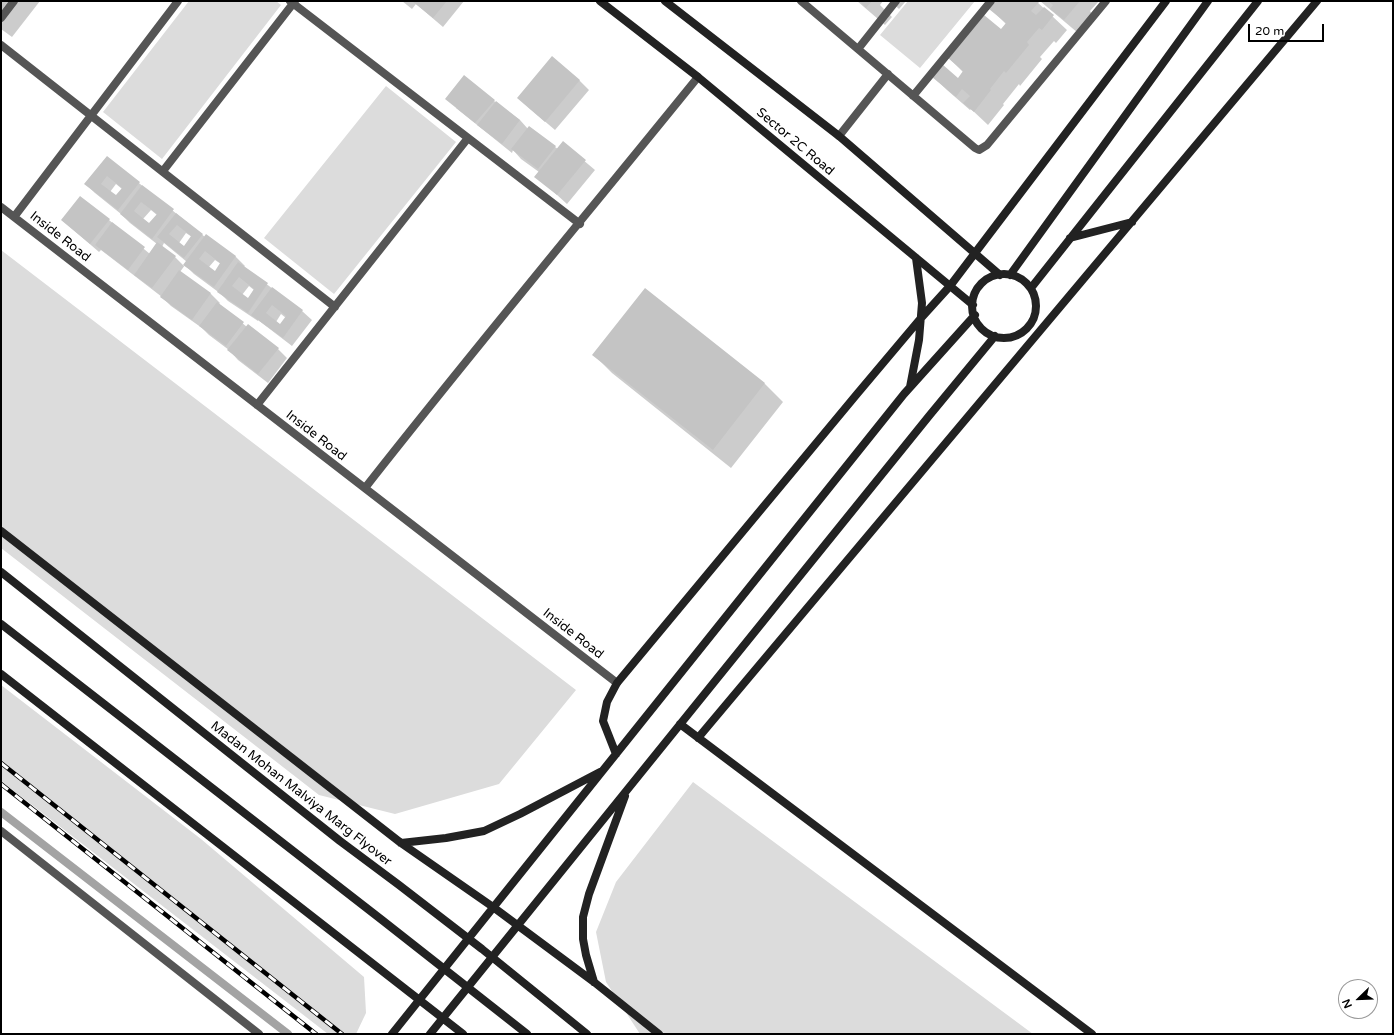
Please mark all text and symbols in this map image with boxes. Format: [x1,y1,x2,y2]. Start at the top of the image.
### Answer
scale bar [1250,16,1326,42]
text: 20 m [1255,24,1284,38]
street label: Sector 2C Road [753,105,837,179]
street label: Inside Road [27,209,93,265]
street label: Inside Road [283,408,349,464]
street label: Inside Road [540,606,606,662]
street label: Madan Mohan Malviya Marg Flyover [207,718,395,870]
north arrow [1338,979,1378,1019]
text: N [1340,997,1355,1010]

